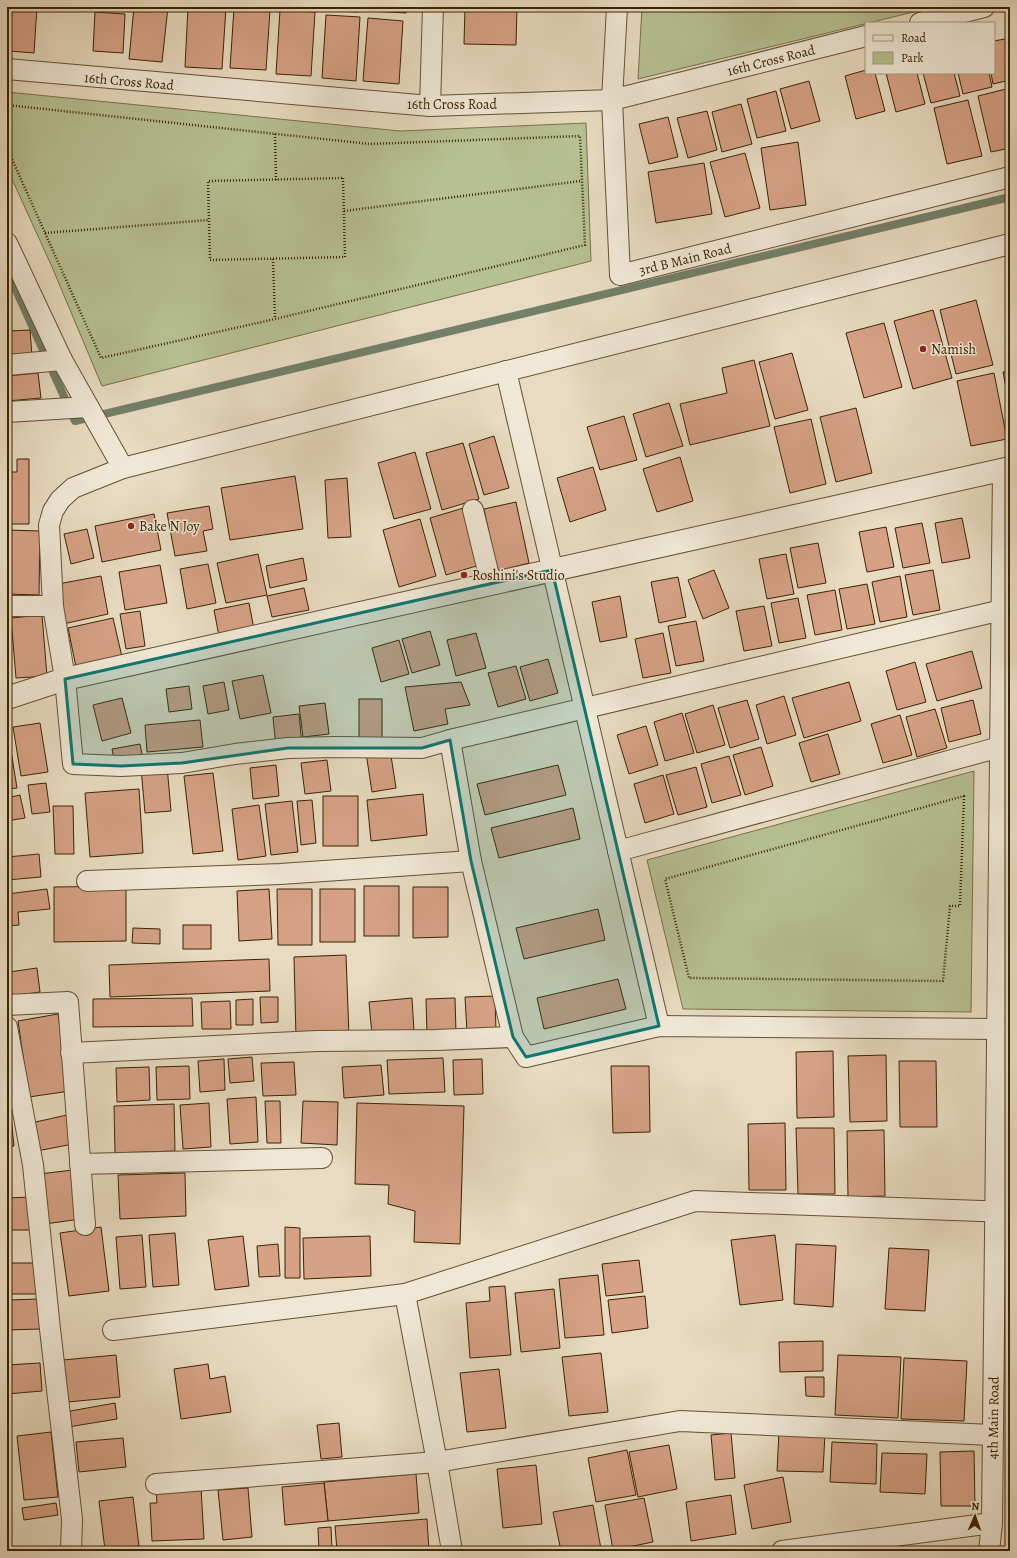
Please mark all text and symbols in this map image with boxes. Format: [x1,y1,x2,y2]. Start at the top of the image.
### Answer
legend [865,22,995,74]
text: Road [901,30,927,46]
street label: 16th Cross Road [725,40,818,81]
text: Park [901,50,924,66]
street label: 16th Cross Road [83,68,175,95]
street label: 16th Cross Road [407,95,497,114]
street label: 3rd B Main Road [637,239,734,280]
place label: Namish [931,340,977,359]
marker: Namish [918,344,928,354]
place label: Bake N Joy [139,517,200,536]
marker: Bake N Joy [126,521,136,531]
place label: Roshini's Studio [472,566,565,585]
marker: Roshini's Studio [459,570,469,580]
street label: 4th Main Road [983,1376,1004,1460]
north arrow [955,1496,995,1536]
text: N [971,1499,980,1514]

